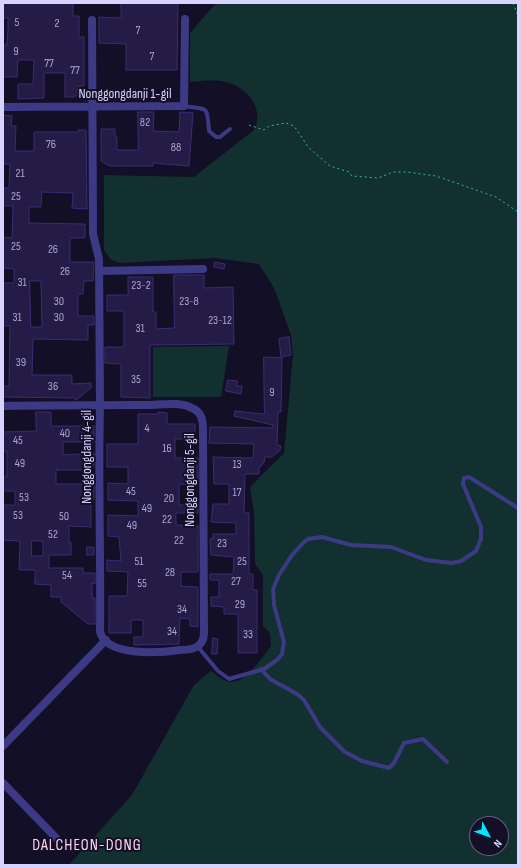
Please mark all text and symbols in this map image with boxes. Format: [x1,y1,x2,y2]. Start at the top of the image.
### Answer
house number: 5 [15,16,19,30]
house number: 2 [55,17,59,31]
house number: 7 [136,24,140,38]
house number: 9 [13,45,19,59]
house number: 7 [150,50,154,64]
house number: 77 [44,57,54,71]
house number: 77 [70,64,80,78]
street label: Nonggongdanji 1-gil [78,86,172,102]
house number: 82 [140,116,150,130]
house number: 76 [46,138,56,152]
house number: 88 [171,141,181,155]
house number: 21 [15,167,25,181]
house number: 25 [11,190,21,204]
house number: 25 [11,240,21,254]
house number: 26 [48,243,58,257]
house number: 26 [60,265,70,279]
house number: 31 [17,276,27,290]
house number: 23-2 [131,279,151,293]
house number: 30 [54,295,64,309]
house number: 23-8 [179,295,199,309]
house number: 31 [12,311,22,325]
house number: 30 [54,311,64,325]
house number: 23-12 [208,314,232,328]
house number: 31 [135,322,145,336]
house number: 39 [16,356,26,370]
house number: 35 [131,373,141,387]
house number: 36 [48,380,58,394]
house number: 9 [269,386,275,400]
street label: Nonggongdanji 4-gil [79,410,95,504]
house number: 4 [144,422,150,436]
house number: 40 [60,427,70,441]
street label: Nonggongdanji 5-gil [182,433,198,527]
house number: 45 [13,434,23,448]
house number: 16 [162,442,172,456]
house number: 49 [15,457,25,471]
house number: 13 [232,458,242,472]
house number: 45 [126,485,136,499]
house number: 17 [233,486,241,500]
house number: 53 [19,491,29,505]
house number: 20 [164,492,174,506]
house number: 49 [142,502,152,516]
house number: 53 [13,509,23,523]
house number: 50 [59,510,69,524]
house number: 22 [162,513,172,527]
house number: 49 [127,519,137,533]
house number: 52 [48,528,58,542]
house number: 22 [174,534,184,548]
house number: 23 [217,537,227,551]
house number: 51 [134,555,144,569]
house number: 25 [237,555,247,569]
house number: 28 [165,566,175,580]
house number: 54 [62,569,72,583]
house number: 27 [231,575,241,589]
house number: 55 [137,577,147,591]
house number: 29 [235,598,245,612]
house number: 34 [177,603,187,617]
house number: 34 [167,625,177,639]
house number: 33 [243,628,253,642]
north arrow [469,816,509,856]
district label: DALCHEON-DONG [32,836,142,856]
text: N [491,837,505,850]

